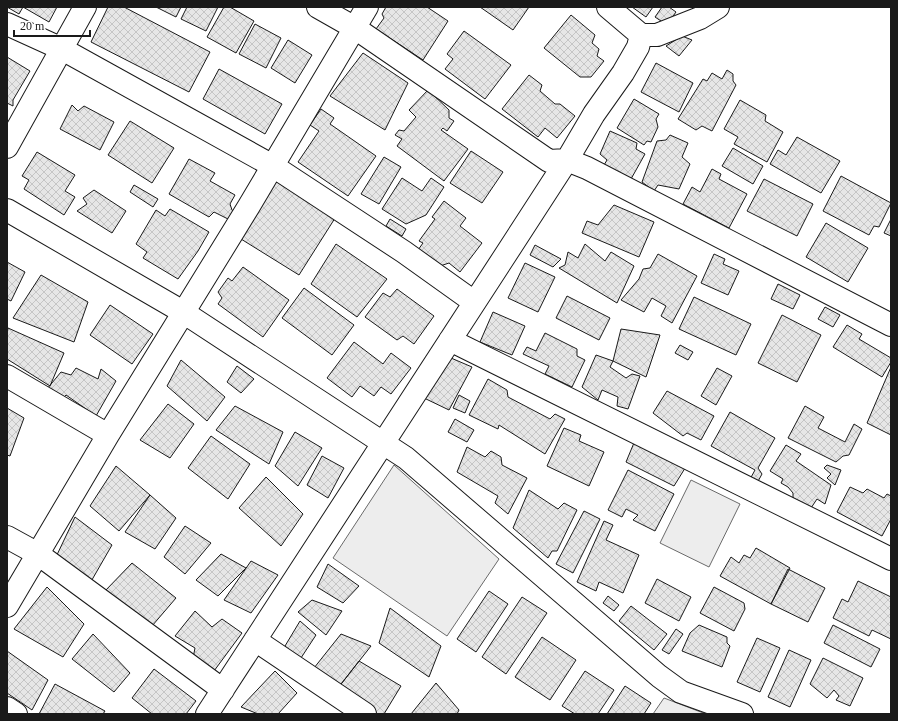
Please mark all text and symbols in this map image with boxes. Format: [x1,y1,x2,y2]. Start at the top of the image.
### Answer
scale bar [14,12,90,38]
text: 20 m [20,19,45,33]

